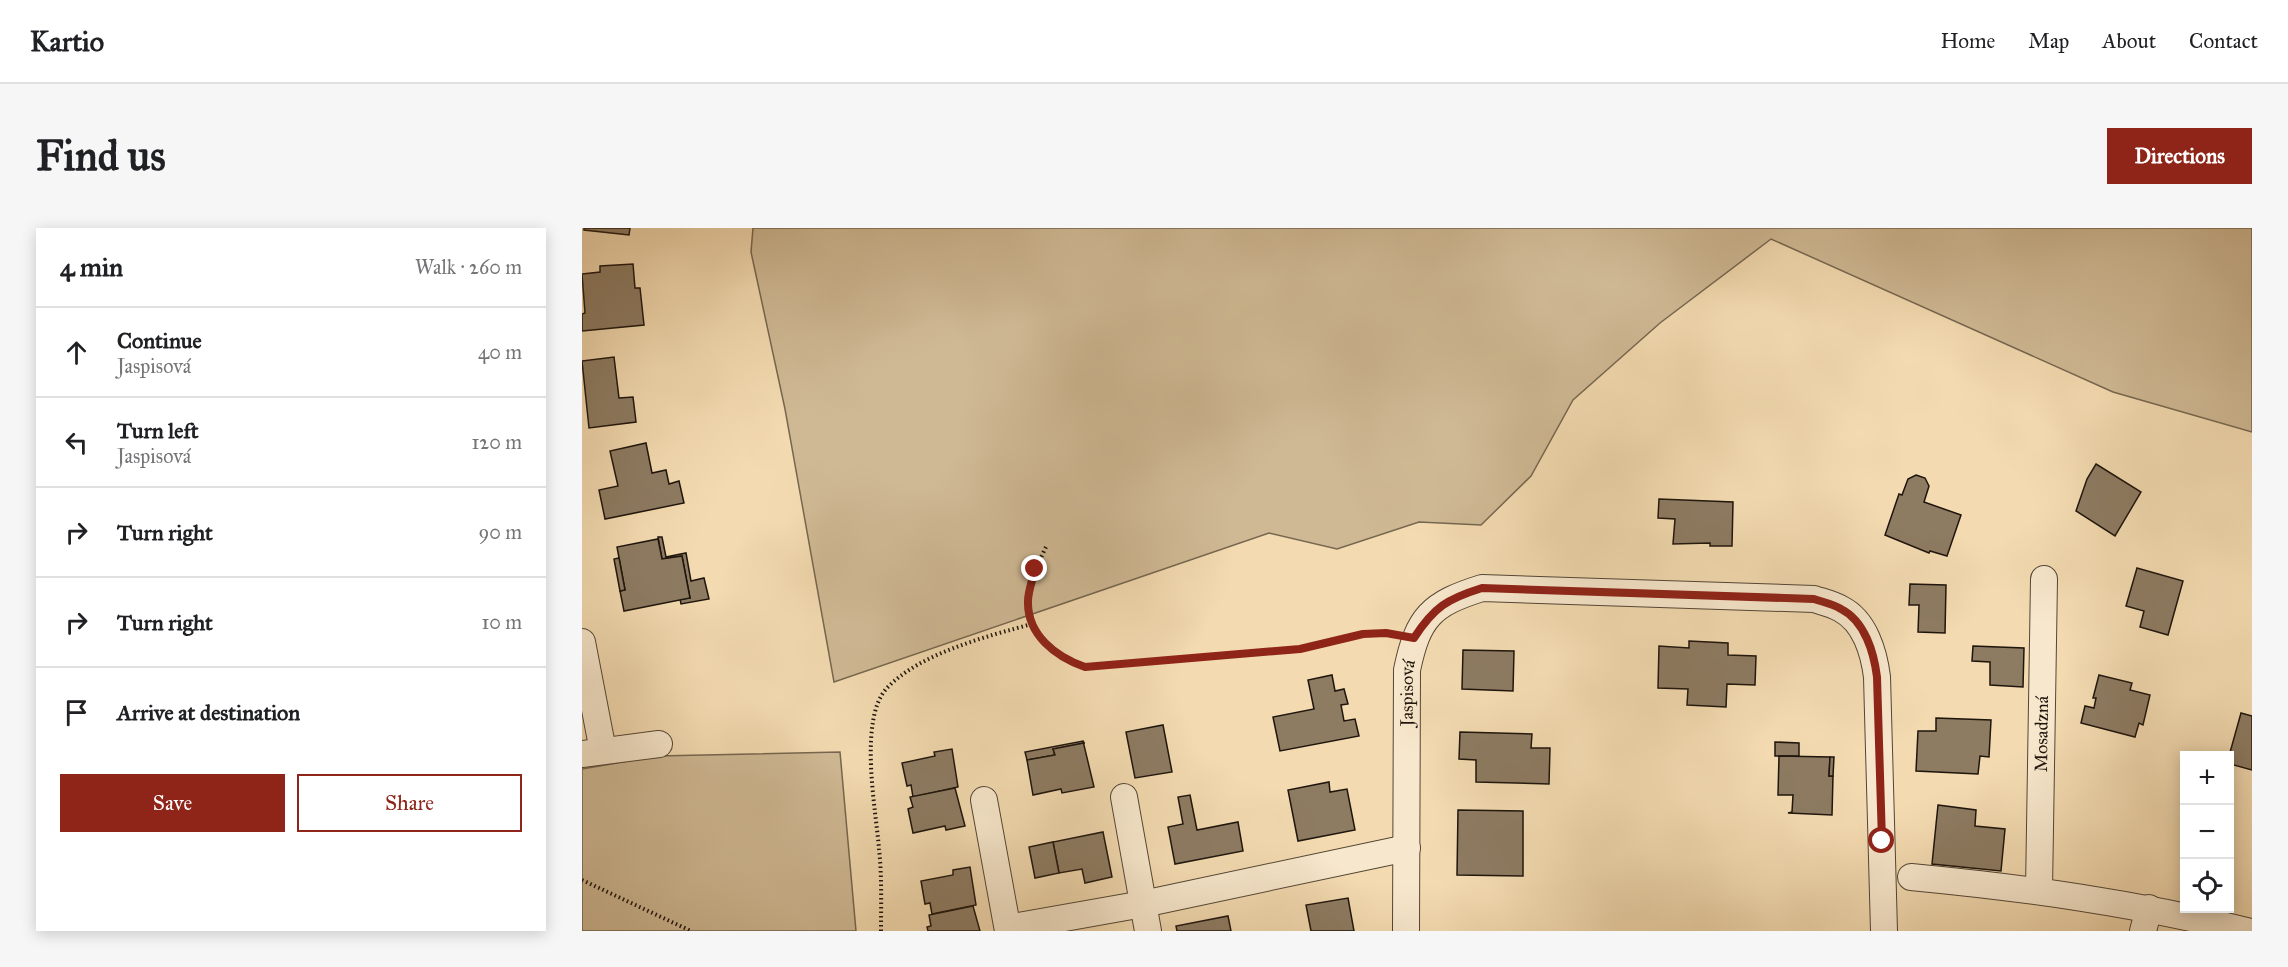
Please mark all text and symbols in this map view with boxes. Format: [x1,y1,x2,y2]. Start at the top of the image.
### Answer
text: Kartio [30,24,104,59]
text: Home [1940,28,1995,54]
text: Map [2028,28,2069,54]
text: About [2102,28,2156,54]
text: Contact [2189,28,2258,54]
button: Directions [2107,128,2252,184]
text: Find us [36,130,166,182]
text: 4 min [60,251,123,283]
text: Walk · 260 m [415,255,522,279]
text: Continue [117,327,202,354]
icon: ahead [60,336,93,369]
text: 40 m [478,340,522,364]
text: Jaspisová [117,354,191,378]
text: Turn left [117,417,199,444]
icon: left [60,426,93,459]
text: 120 m [471,430,522,454]
text: Jaspisová [117,444,191,468]
icon: right [60,516,93,549]
text: Turn right [117,519,213,546]
text: 90 m [479,520,522,544]
route end [1021,555,1047,581]
icon: right [60,606,93,639]
text: Turn right [117,609,213,636]
text: 10 m [481,610,522,634]
street label: Jaspisová [1396,657,1420,728]
street label: Mosadzná [2030,695,2053,772]
icon: arrive [60,696,93,729]
text: Arrive at destination [117,699,300,726]
map controls [2180,751,2234,913]
button: + [2180,751,2234,805]
button: Save [60,774,285,832]
button: Share [297,774,522,832]
button: − [2180,805,2234,859]
route start [1868,827,1894,853]
button: locate [2180,859,2234,913]

